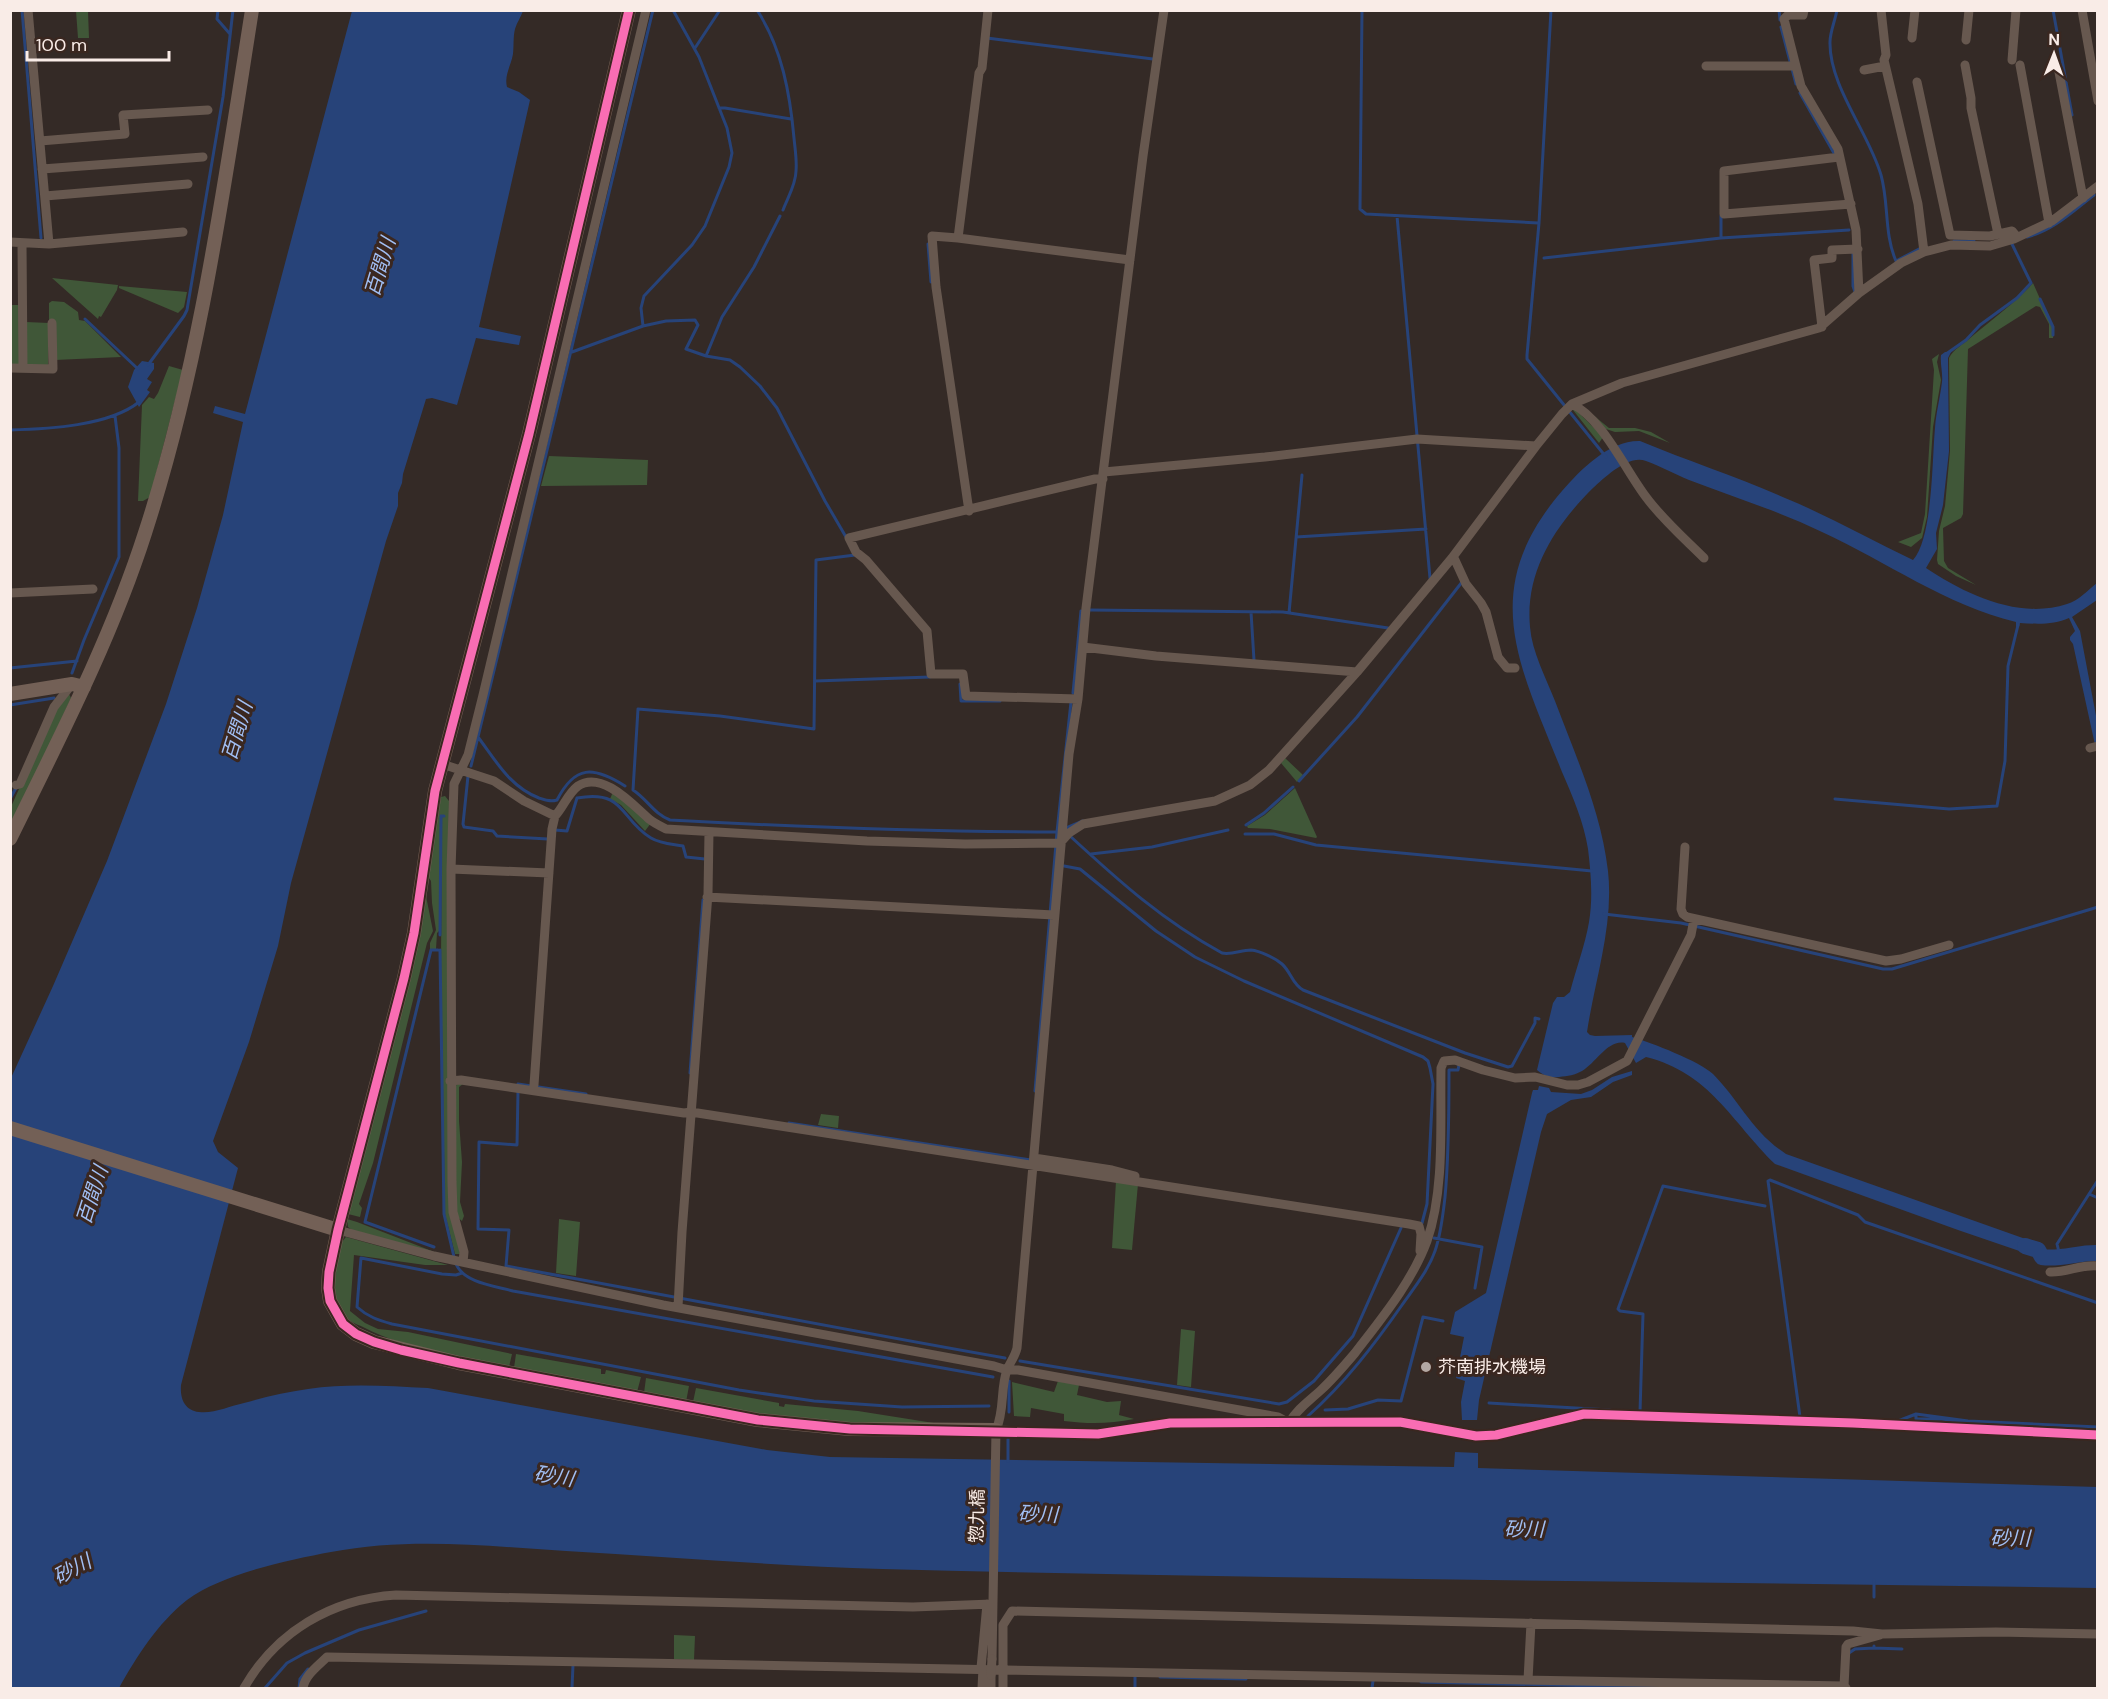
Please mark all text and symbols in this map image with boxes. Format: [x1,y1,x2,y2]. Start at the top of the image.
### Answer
scale bar [27,24,170,62]
north arrow [2024,24,2084,84]
text: N [2048,29,2060,50]
text: 100 m [36,33,87,57]
water label: 百間川 [359,233,402,299]
water label: 百間川 [216,697,259,763]
water label: 百間川 [70,1161,114,1228]
place label: 芥南排水機場 [1438,1355,1546,1379]
marker: 芥南排水機場 [1419,1360,1433,1374]
water label: 砂川 [532,1460,578,1492]
street label: 惣九橋 [965,1489,989,1543]
water label: 砂川 [1018,1500,1060,1528]
water label: 砂川 [1504,1516,1546,1542]
water label: 砂川 [1990,1525,2032,1551]
water label: 砂川 [48,1547,98,1590]

